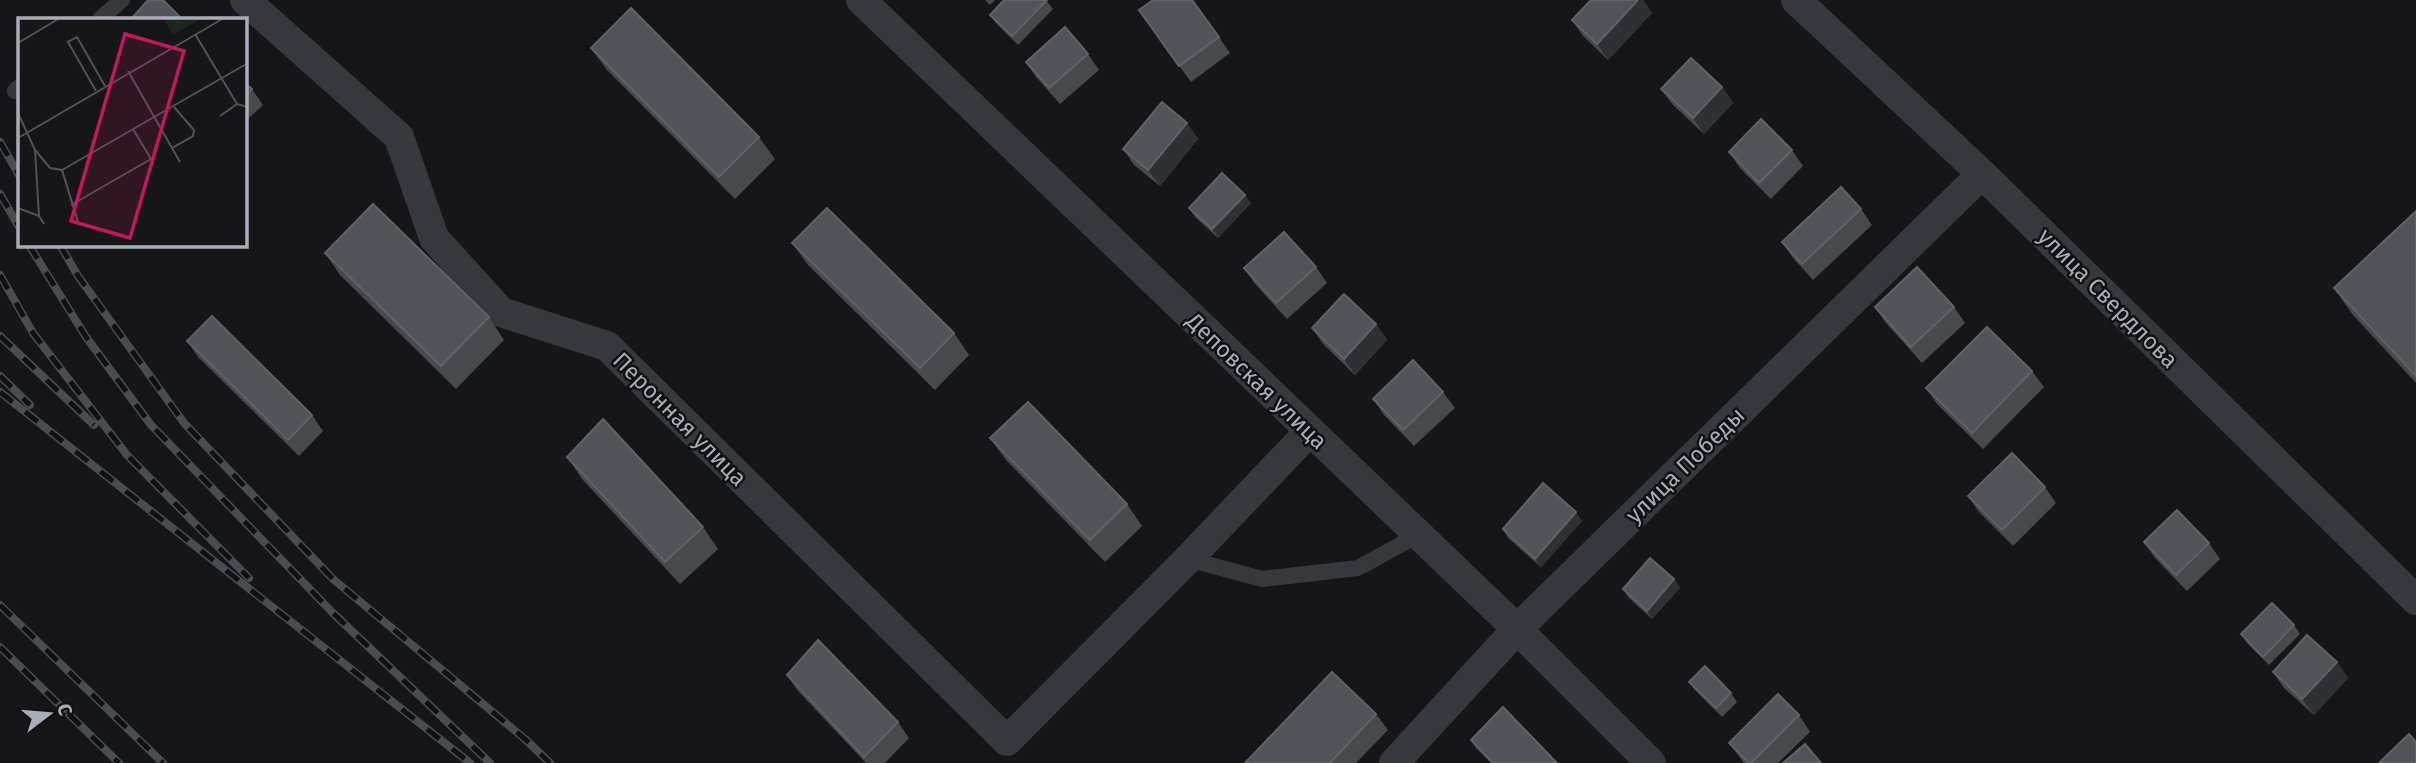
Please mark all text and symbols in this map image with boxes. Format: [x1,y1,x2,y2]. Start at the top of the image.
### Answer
inset map [18,18,247,247]
street label: улица Свердлова [2032,222,2184,374]
street label: Деповская улица [1180,306,1333,455]
street label: Перонная улица [607,346,753,492]
street label: улица Победы [1620,401,1750,529]
north arrow [14,679,84,749]
text: С [52,701,77,718]

